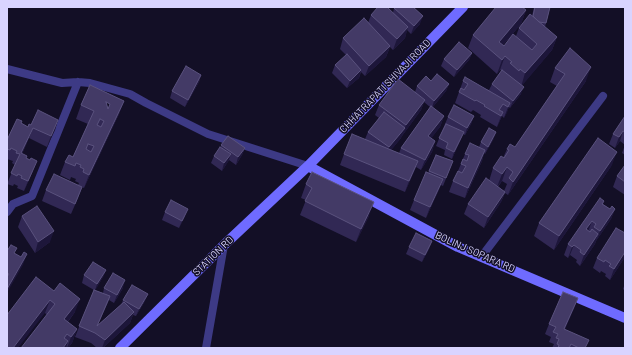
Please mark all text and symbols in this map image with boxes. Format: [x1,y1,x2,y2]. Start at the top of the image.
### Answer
street label: CHHATRAPATI SHIVAJI ROAD [337,37,433,135]
street label: BOLINJ SOPARA RD [433,229,517,275]
street label: STATION RD [190,234,236,278]

